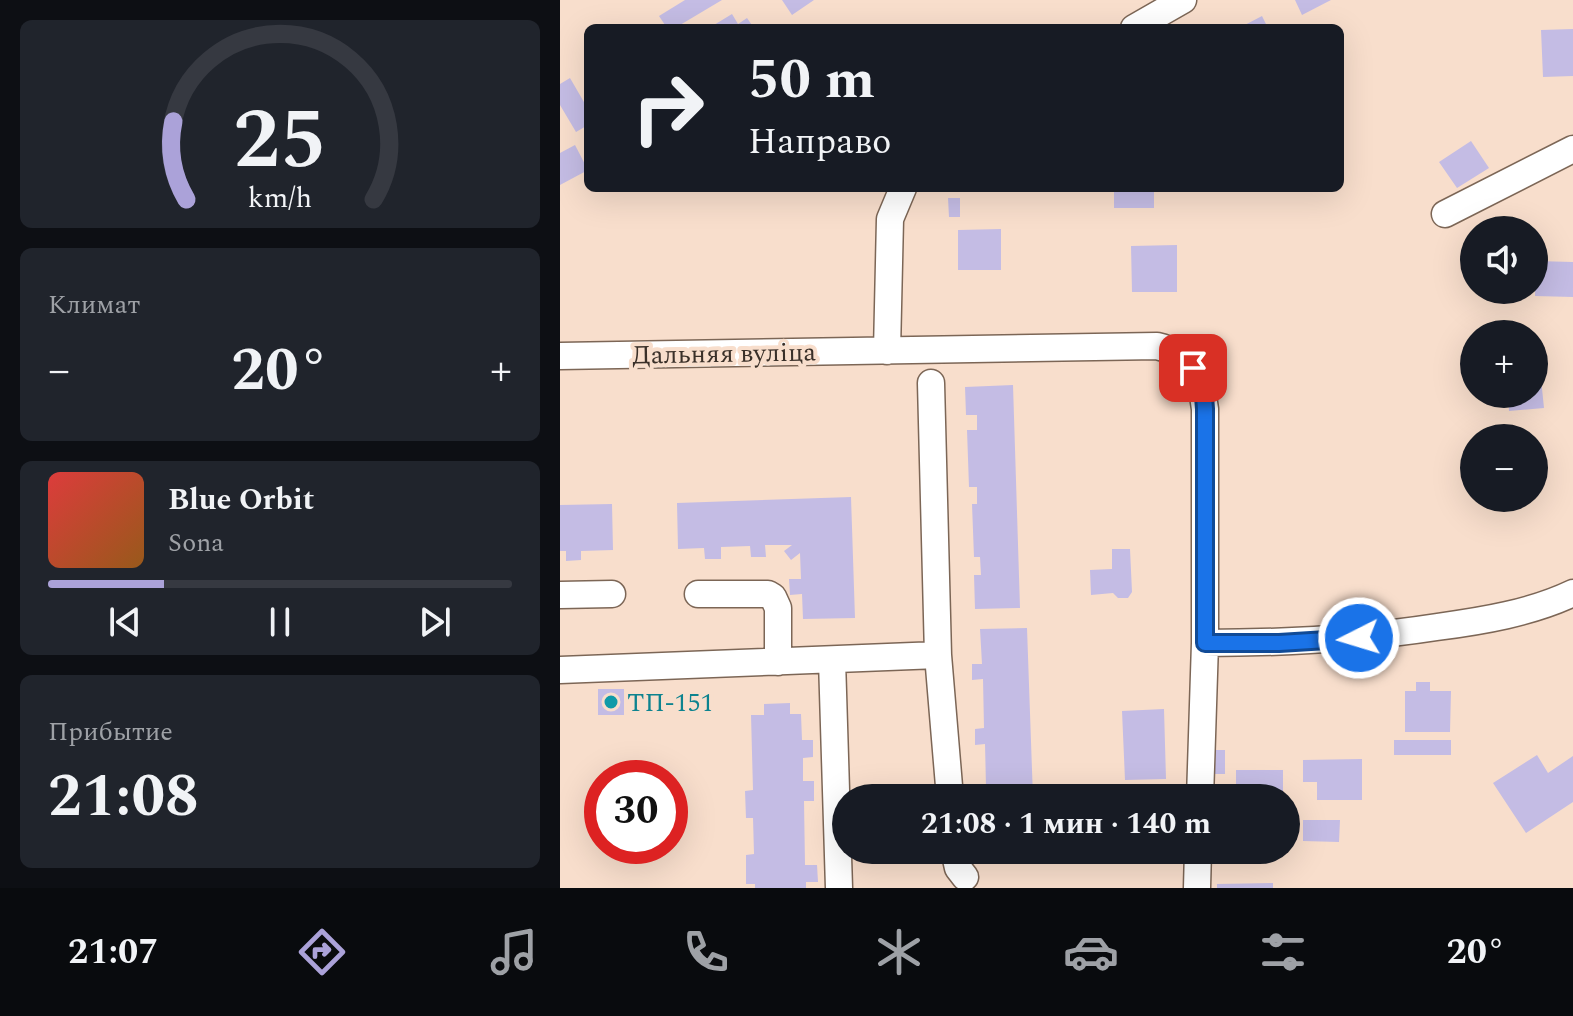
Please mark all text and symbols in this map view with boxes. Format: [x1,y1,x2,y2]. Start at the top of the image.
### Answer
text: 50 m [748,38,875,123]
icon: right [616,56,720,160]
text: 25 [233,78,327,205]
text: Направо [748,115,891,170]
text: km/h [248,177,312,220]
map controls [1460,216,1548,512]
button: sound [1460,216,1548,304]
text: Климат [48,285,140,325]
button: + [1460,320,1548,408]
text: 20° [231,325,329,417]
street label: Дальняя вуліца [632,332,817,376]
pin [1159,334,1227,402]
text: − [48,337,70,404]
text: + [490,337,512,404]
icon: arrive [1171,346,1215,390]
button: − [1460,424,1548,512]
text: Blue Orbit [168,477,314,523]
text: Sona [168,523,224,563]
position arrow [1317,596,1401,680]
icon: previous [103,600,147,644]
icon: pause [258,600,302,644]
icon: next [413,600,457,644]
place label: ТП-151 [627,683,714,723]
marker: ТП-151 [602,693,620,711]
text: Прибытие [48,712,173,752]
text: 21:08 [48,751,199,843]
speed limit sign: 30 [584,760,688,864]
text: 21:08 · 1 мин · 140 m [921,801,1211,847]
icon: directions [294,924,350,980]
icon: music [486,924,542,980]
icon: phone [678,924,734,980]
icon: climate [871,924,927,980]
icon: car [1063,924,1119,980]
icon: filters [1255,924,1311,980]
text: 21:07 [68,925,158,980]
text: 20° [1447,925,1505,980]

